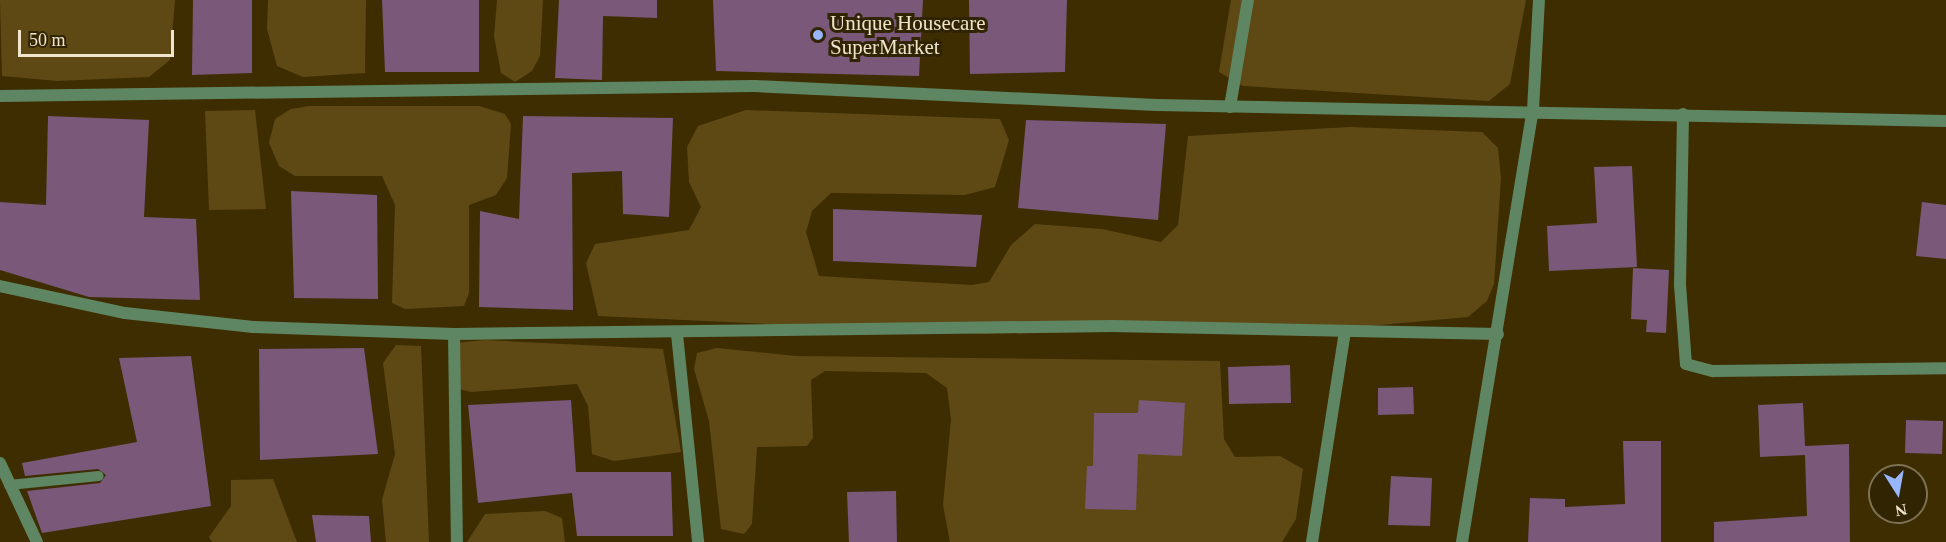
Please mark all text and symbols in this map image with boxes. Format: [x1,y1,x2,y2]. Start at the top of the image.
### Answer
place label: Unique Housecare SuperMarket [830,10,986,60]
scale bar [21,18,177,56]
marker: Unique Housecare SuperMarket [811,28,825,42]
text: 50 m [29,30,66,50]
north arrow [1868,464,1928,524]
text: N [1894,501,1908,520]

